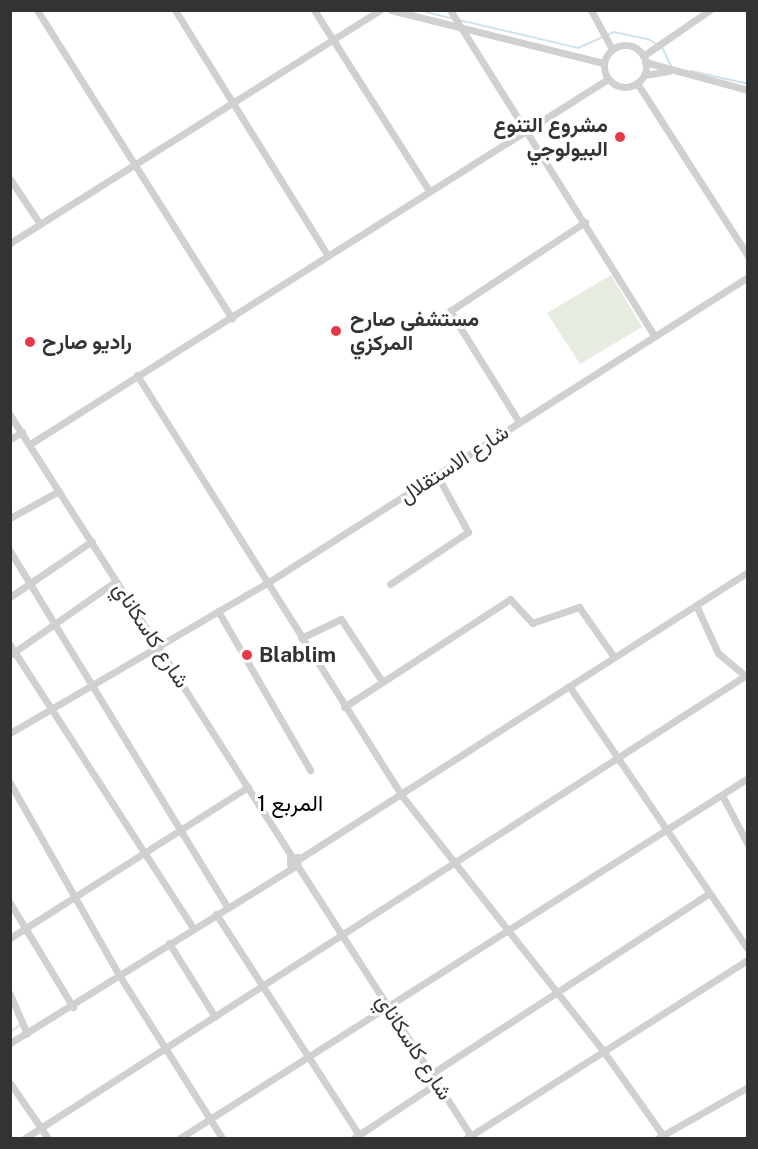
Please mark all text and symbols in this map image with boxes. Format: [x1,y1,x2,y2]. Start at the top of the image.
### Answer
place label: مشروع التنوع البيولوجي [493,112,608,162]
marker: مشروع التنوع البيولوجي [613,130,627,144]
place label: مستشفى صارح المركزي [350,306,479,356]
marker: مستشفى صارح المركزي [327,322,345,340]
place label: راديو صارح [42,329,132,355]
marker: راديو صارح [23,335,37,349]
street label: شارع الاستقلال [395,419,513,509]
street label: شارع كاسكاناي [107,577,195,693]
place label: Blablim [259,642,336,668]
marker: Blablim [240,648,254,662]
district label: المربع 1 [257,791,323,817]
street label: شارع كاسكاناي [370,989,458,1105]

